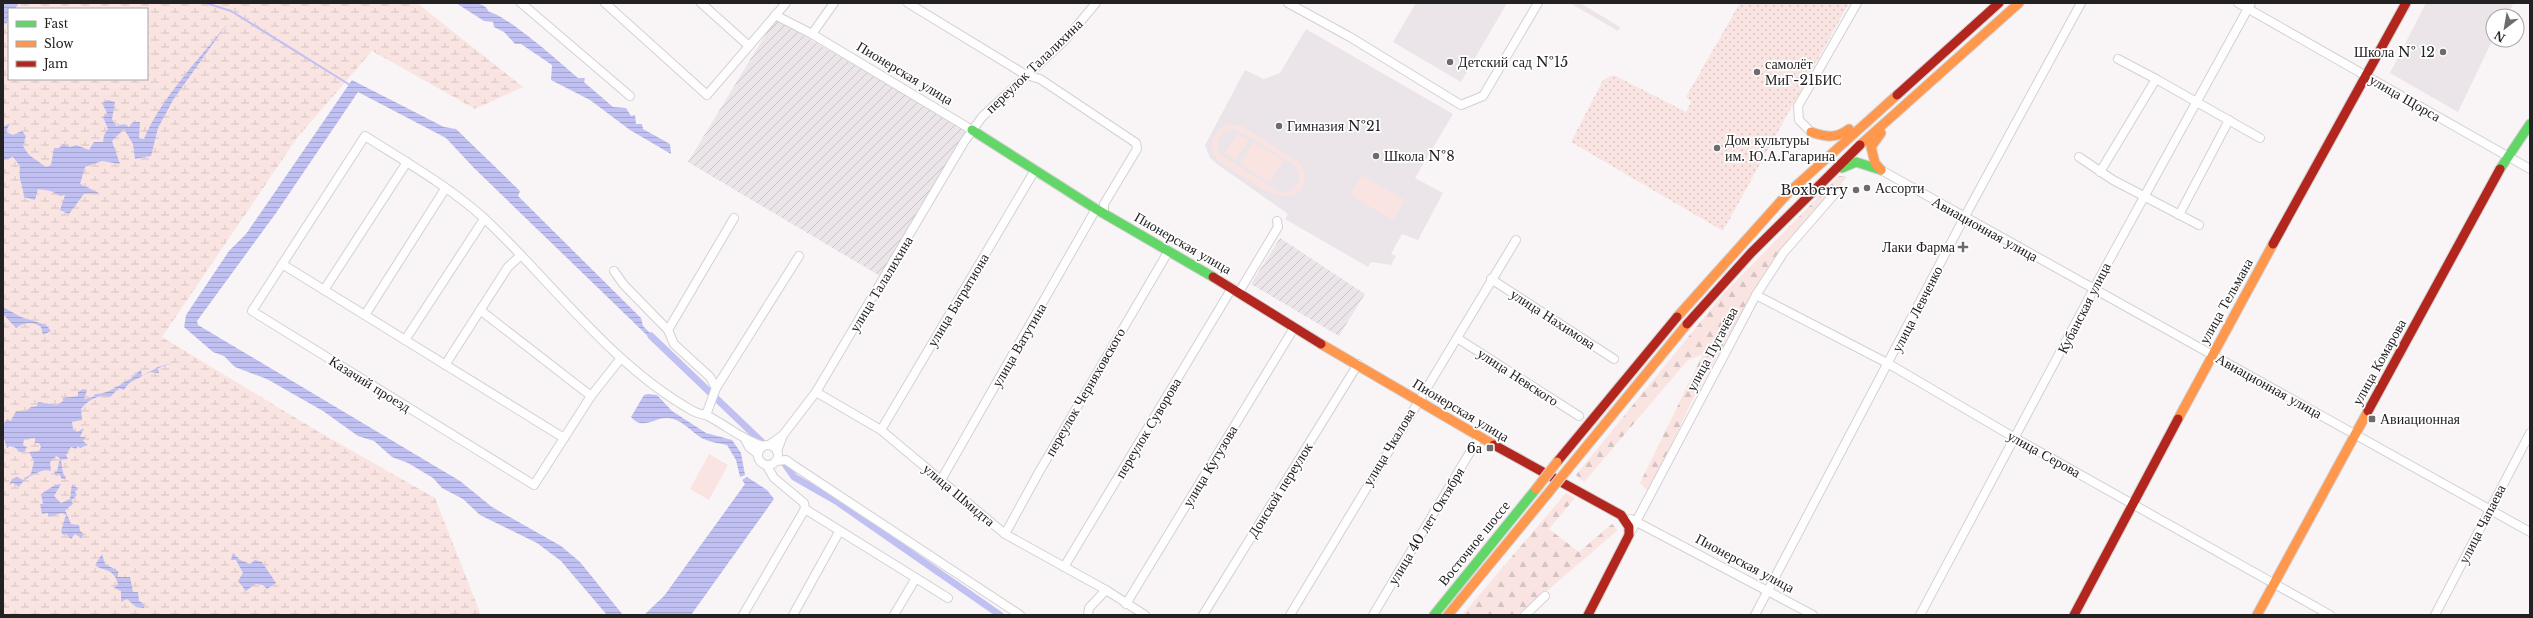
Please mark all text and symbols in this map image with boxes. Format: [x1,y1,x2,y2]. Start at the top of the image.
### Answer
legend [8,8,148,80]
north arrow [2485,8,2525,48]
street label: переулок Талалихина [982,14,1087,117]
text: Fast [44,16,69,31]
text: N [2491,28,2508,45]
text: Slow [44,36,74,51]
street label: Пионерская улица [853,37,957,109]
place label: Школа № 12 [2354,43,2435,61]
marker: Школа № 12 [2438,47,2448,57]
place label: Детский сад №15 [1458,53,1568,71]
place label: самолёт МиГ-21БИС [1765,55,1842,89]
text: Jam [42,56,68,71]
marker: Детский сад №15 [1445,57,1455,67]
marker: самолёт МиГ-21БИС [1752,67,1762,77]
street label: улица Щорса [2366,70,2445,126]
place label: Гимназия №21 [1287,117,1381,135]
marker: Гимназия №21 [1274,121,1284,131]
place label: Дом культуры им. Ю.А.Гагарина [1725,131,1836,165]
marker: Дом культуры им. Ю.А.Гагарина [1712,143,1722,153]
place label: Школа №8 [1384,147,1455,165]
marker: Школа №8 [1371,151,1381,161]
place label: Ассорти [1875,179,1925,197]
place label: Boxberry [1780,181,1848,199]
marker: Ассорти [1862,183,1872,193]
marker: Boxberry [1851,185,1861,195]
street label: Авиационная улица [1929,192,2042,266]
street label: Пионерская улица [1131,208,1236,279]
street label: улица Талалихина [845,232,917,335]
place label: Лаки Фарма [1882,238,1956,256]
marker: Лаки Фарма [1958,242,1968,252]
street label: улица Багратиона [923,249,993,350]
street label: улица Тельмана [2195,254,2257,347]
street label: Кубанская улица [2053,259,2115,357]
street label: улица Левченко [1888,263,1946,355]
street label: улица Нахимова [1507,285,1600,354]
street label: улица Ватутина [988,299,1051,390]
street label: улица Пугачёва [1682,303,1742,394]
street label: улица Комарова [2348,315,2410,408]
street label: переулок Черняховского [1041,324,1129,460]
street label: улица Невского [1474,344,1562,410]
street label: Авиационная улица [2213,349,2326,423]
street label: Казачий проезд [326,352,414,416]
street label: переулок Суворова [1111,374,1185,481]
street label: Пионерская улица [1409,374,1513,446]
street label: улица Чкалова [1359,404,1420,489]
place label: Авиационная [2380,410,2461,428]
marker: Авиационная [2367,414,2377,424]
street label: улица Кутузова [1179,421,1242,510]
street label: улица Серова [2004,427,2084,482]
street label: Донской переулок [1244,439,1317,541]
place label: 6а [1467,439,1483,457]
marker: 6а [1485,443,1495,453]
street label: улица Шмидта [919,460,999,531]
street label: улица 40 лет Октября [1384,464,1468,588]
street label: улица Чапаева [2454,481,2510,567]
street label: Восточное шоссе [1434,497,1514,589]
street label: Пионерская улица [1692,529,1798,597]

